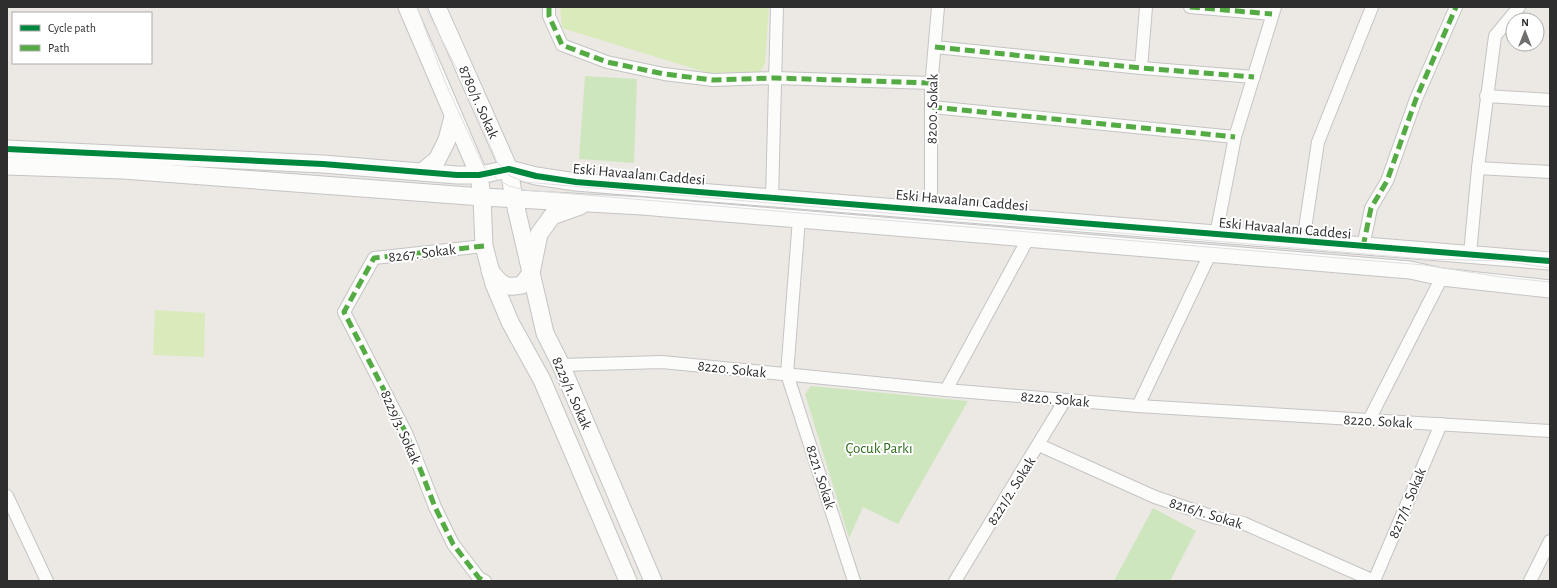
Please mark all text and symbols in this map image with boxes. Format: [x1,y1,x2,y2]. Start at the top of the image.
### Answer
legend [12,12,152,64]
north arrow [1505,12,1545,52]
text: N [1521,17,1529,28]
text: Cycle path [48,22,96,35]
text: Path [48,42,70,54]
street label: 8780/1. Sokak [456,63,501,141]
street label: 8200. Sokak [924,74,941,144]
street label: Eski Havaalanı Caddesi [572,161,706,188]
street label: Eski Havaalanı Caddesi [895,187,1029,214]
street label: Eski Havaalanı Caddesi [1218,215,1352,242]
street label: 8267. Sokak [388,242,457,265]
street label: 8229/1. Sokak [549,355,594,432]
street label: 8220. Sokak [697,358,767,381]
street label: 8229/3. Sokak [378,388,423,466]
street label: 8220. Sokak [1020,389,1090,410]
street label: 8220. Sokak [1343,412,1413,431]
park label: Çocuk Parkı [845,441,913,456]
street label: 8221. Sokak [803,443,838,511]
street label: 8221/2. Sokak [985,454,1038,528]
street label: 8217/1. Sokak [1386,466,1429,541]
street label: 8216/1. Sokak [1167,495,1245,532]

